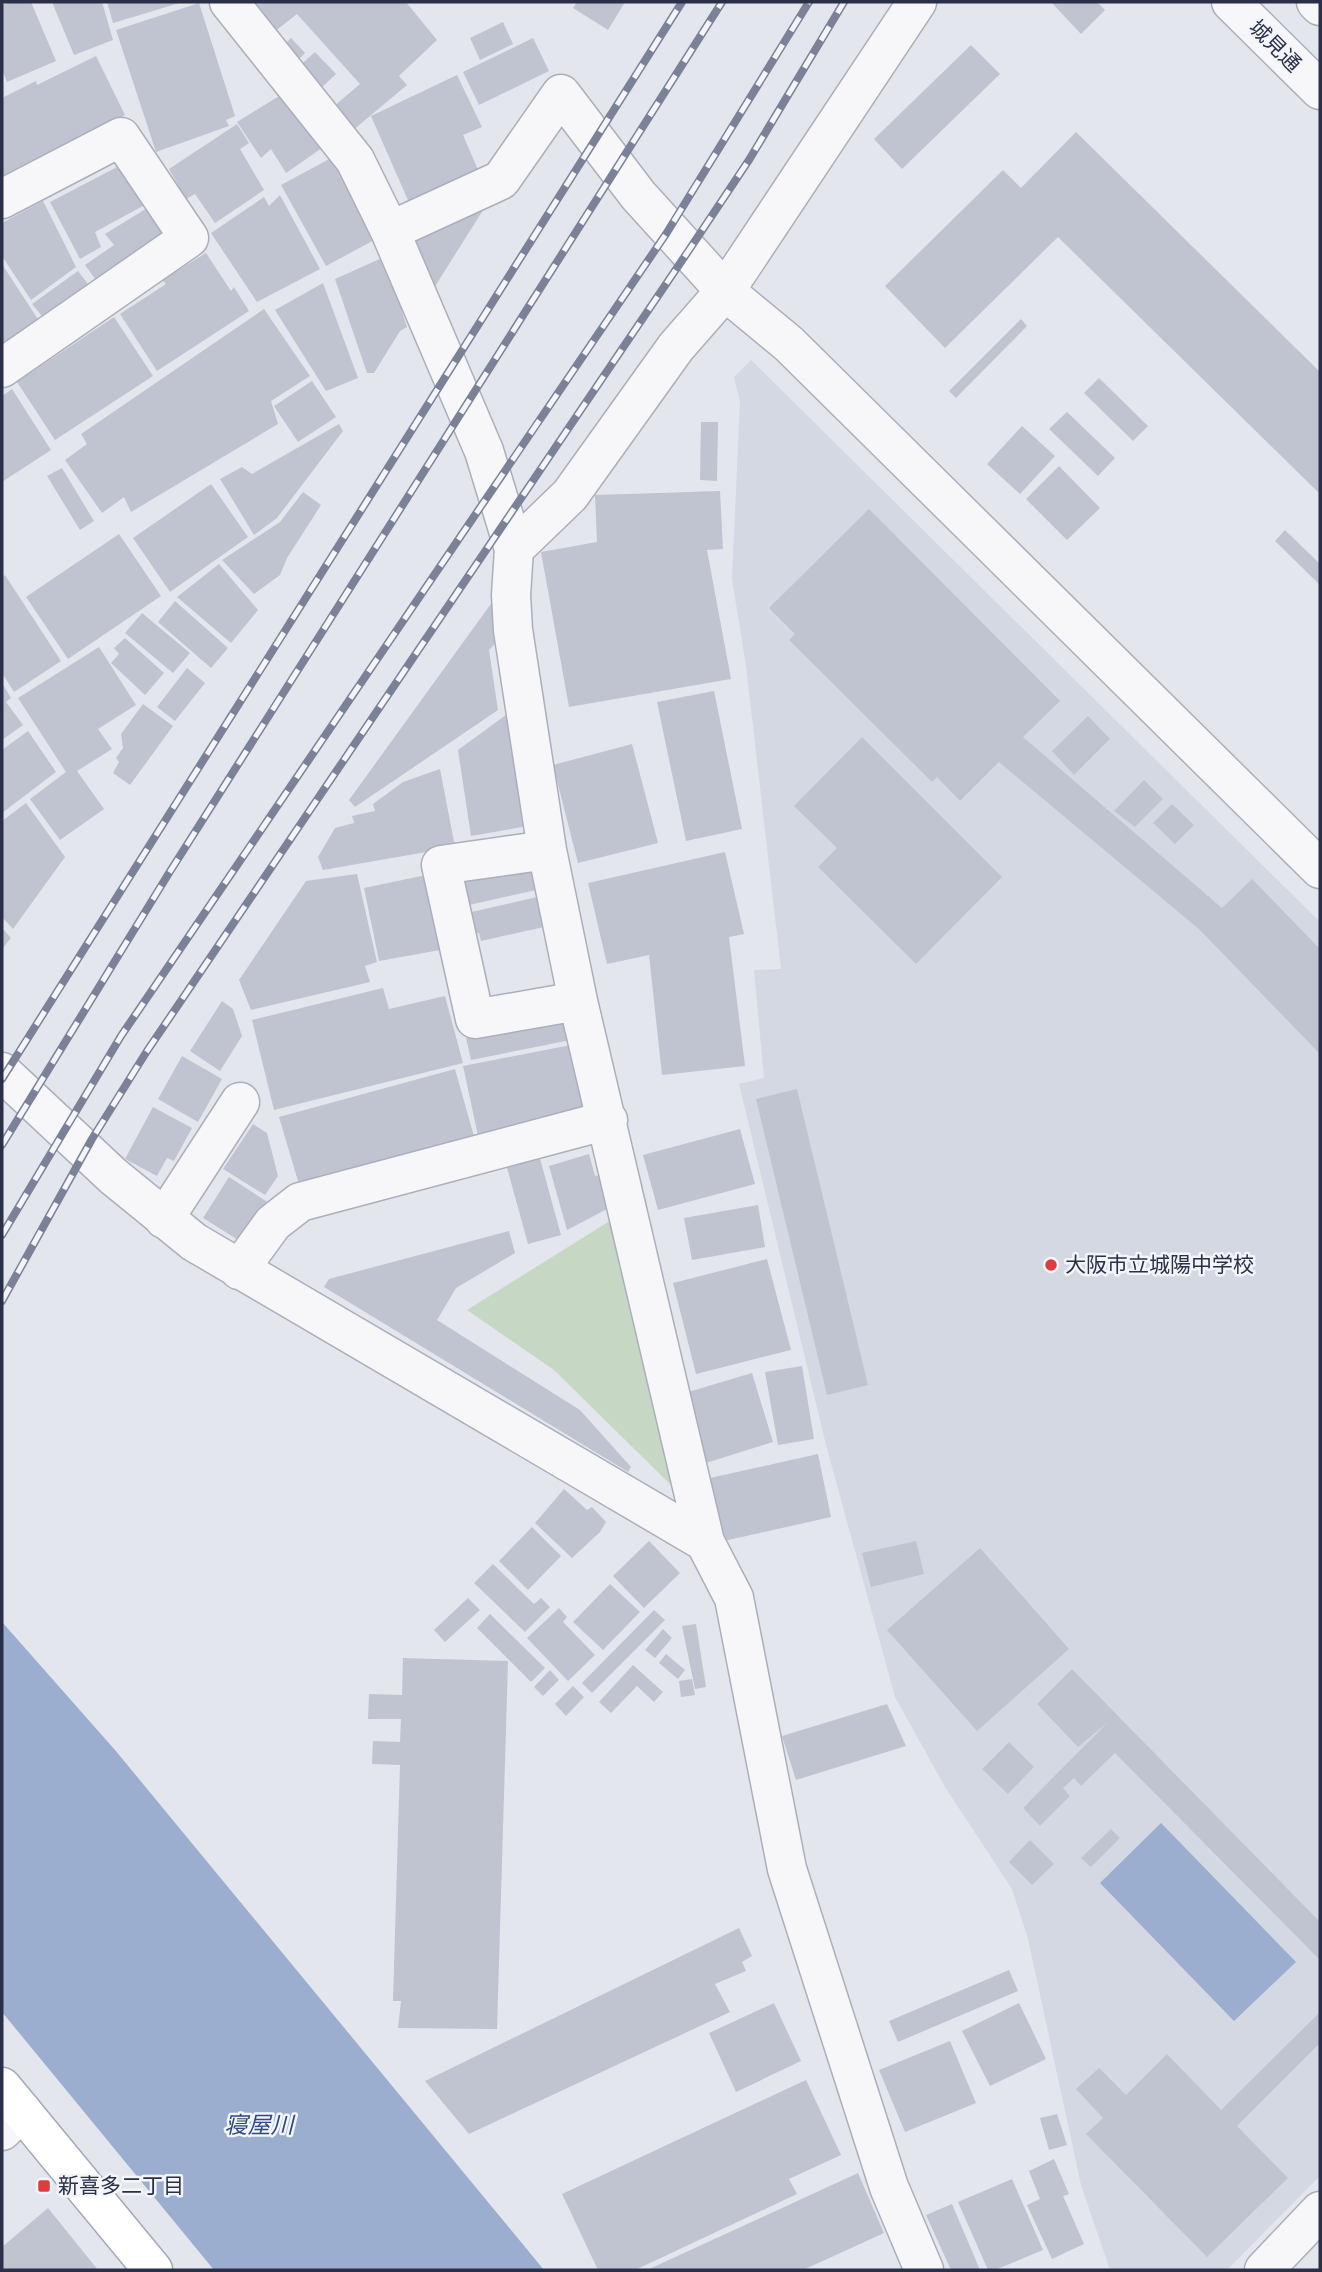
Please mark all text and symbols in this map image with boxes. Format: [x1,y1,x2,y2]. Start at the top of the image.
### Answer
street label: 城見通 [1244,14,1307,77]
place label: 大阪市立城陽中学校 [1065,1251,1254,1277]
marker: 大阪市立城陽中学校 [1043,1257,1059,1273]
water label: 寝屋川 [225,2110,297,2138]
place label: 新喜多二丁目 [58,2172,184,2198]
marker: 新喜多二丁目 [36,2178,52,2194]

